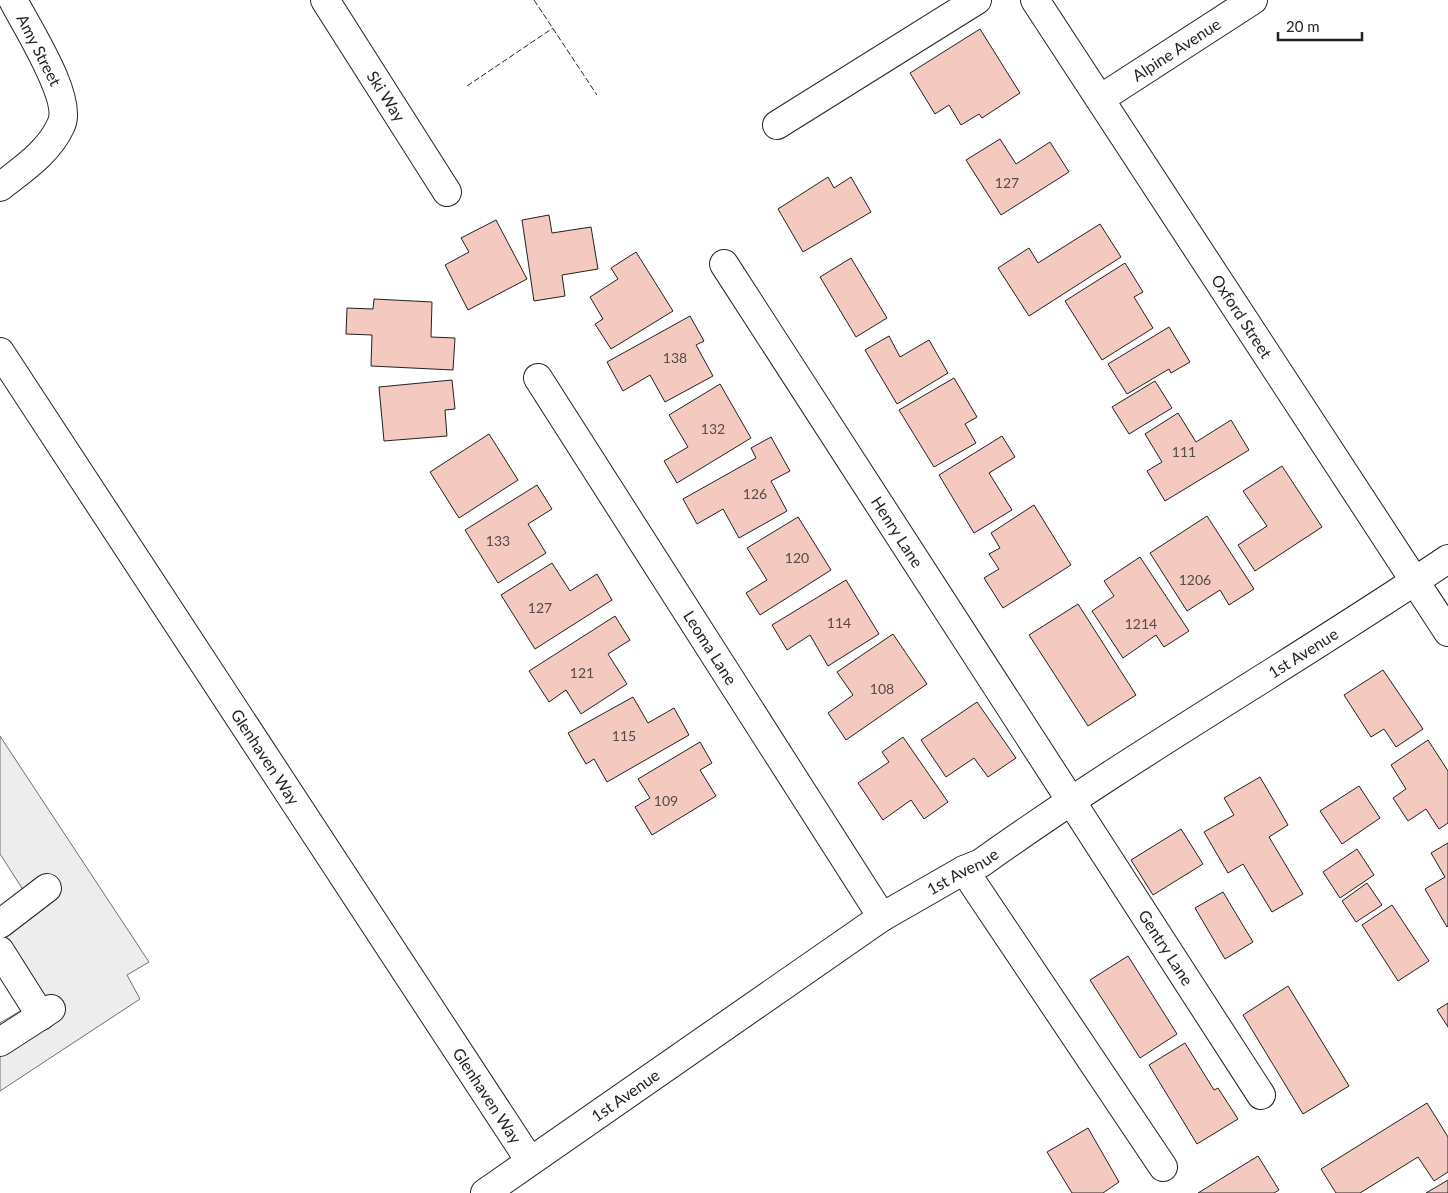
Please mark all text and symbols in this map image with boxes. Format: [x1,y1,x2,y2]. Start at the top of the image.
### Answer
scale bar [1278,10,1362,42]
street label: Amy Street [13,11,66,89]
street label: Alpine Avenue [1128,14,1224,85]
text: 20 m [1286,17,1320,35]
street label: Ski Way [363,67,410,125]
house number: 127 [995,174,1019,191]
street label: Oxford Street [1208,271,1276,362]
house number: 138 [663,349,687,366]
house number: 132 [701,420,725,437]
house number: 111 [1172,443,1196,460]
house number: 126 [743,485,767,502]
street label: Henry Lane [868,493,927,571]
house number: 133 [486,532,510,549]
house number: 120 [785,549,809,566]
house number: 1206 [1179,571,1211,588]
house number: 127 [528,599,552,616]
street label: Leoma Lane [680,607,741,688]
house number: 114 [827,614,851,631]
house number: 1214 [1125,615,1157,632]
street label: 1st Avenue [1265,624,1341,682]
house number: 121 [570,664,594,681]
house number: 108 [870,680,894,697]
street label: Glenhaven Way [227,705,304,809]
house number: 115 [612,727,636,744]
house number: 109 [654,792,678,809]
street label: 1st Avenue [923,844,1002,898]
street label: Gentry Lane [1135,906,1198,989]
street label: Glenhaven Way [449,1044,526,1147]
street label: 1st Avenue [587,1065,663,1125]

